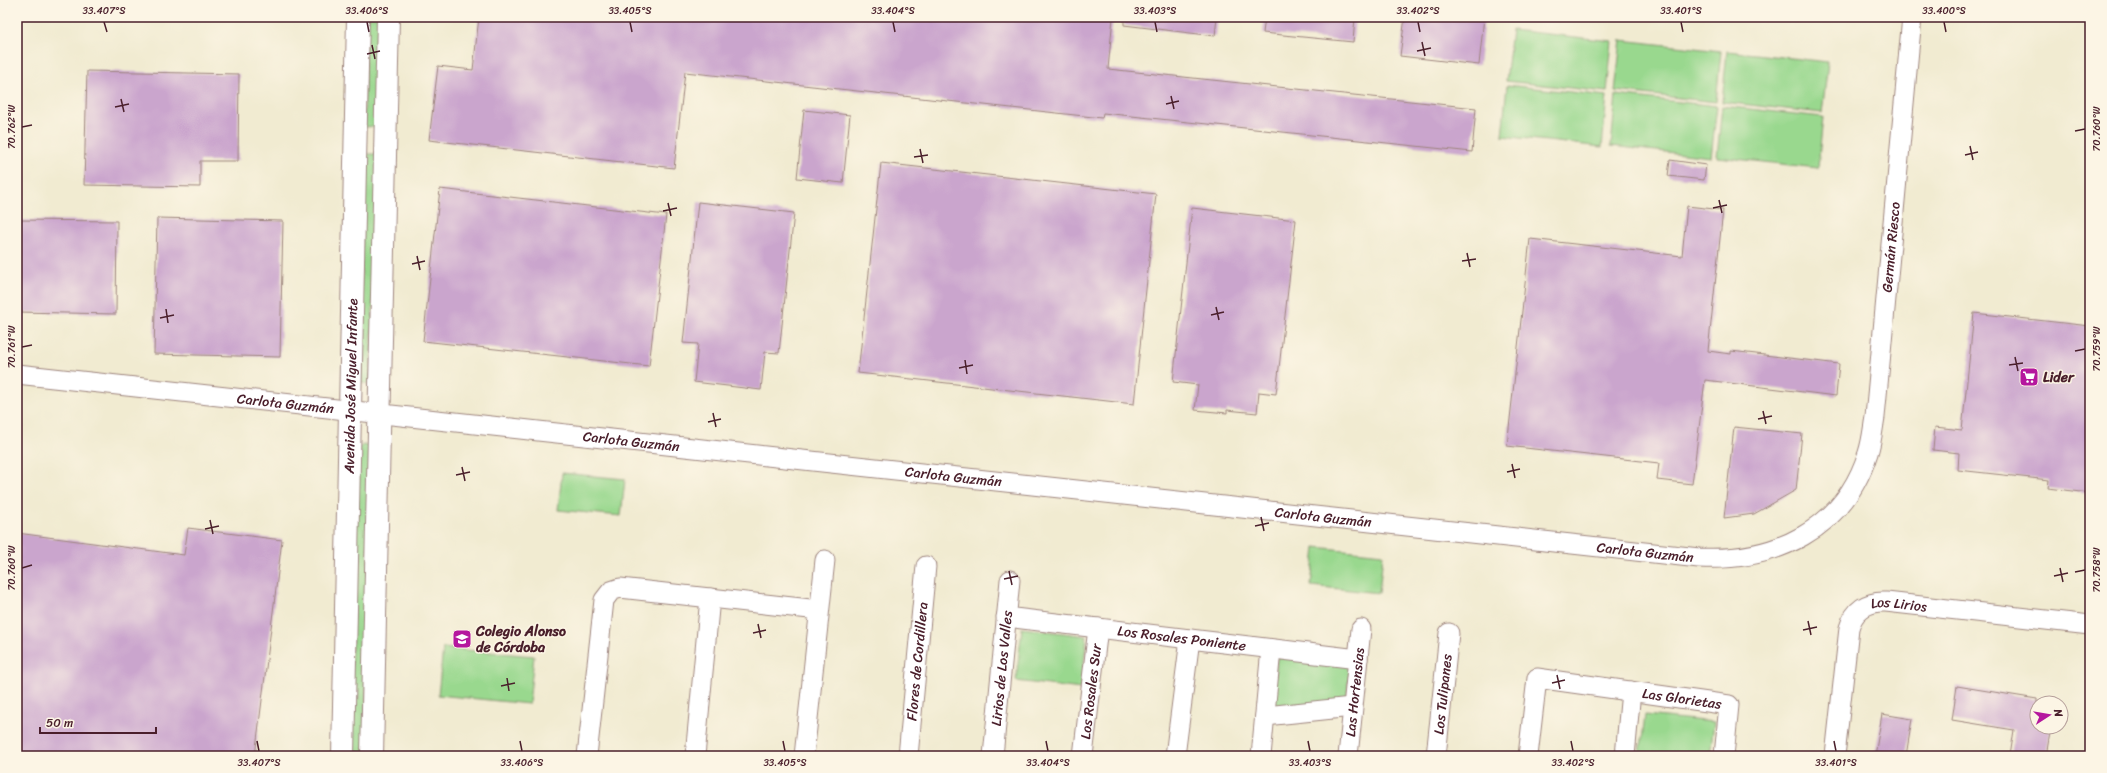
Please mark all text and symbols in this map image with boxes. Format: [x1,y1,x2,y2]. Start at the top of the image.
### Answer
text: 33.407°S [83,2,126,20]
text: 33.406°S [346,2,389,20]
text: 33.405°S [608,2,652,20]
text: 33.404°S [871,2,915,20]
text: 33.403°S [1134,2,1177,20]
text: 33.402°S [1397,2,1440,20]
text: 33.401°S [1660,2,1702,20]
text: 33.400°S [1922,2,1966,20]
text: 70.762°W [3,105,21,149]
text: 70.760°W [2088,106,2106,151]
street label: Germán Riesco [1874,201,1907,293]
street label: Avenida José Miguel Infante [336,298,365,475]
text: 70.761°W [3,325,21,368]
text: 70.759°W [2088,326,2106,372]
place label: Lider [2043,365,2075,390]
supermarket icon: Lider [2018,366,2040,388]
street label: Carlota Guzmán [236,386,336,421]
street label: Carlota Guzmán [582,423,681,459]
street label: Carlota Guzmán [904,459,1004,494]
street label: Carlota Guzmán [1273,499,1373,535]
street label: Carlota Guzmán [1596,534,1695,570]
text: 70.760°W [3,545,21,590]
text: 70.758°W [2088,547,2106,592]
street label: Los Lirios [1868,589,1928,619]
street label: Flores de Cordillera [899,601,935,722]
street label: Lirios de Los Valles [983,609,1020,727]
street label: Los Rosales Poniente [1116,618,1247,658]
place label: Colegio Alonso de Córdoba [475,619,566,660]
school or university icon: Colegio Alonso de Córdoba [451,628,473,650]
street label: Los Rosales Sur [1073,641,1109,741]
street label: Las Hortensias [1338,646,1372,738]
street label: Los Tulipanes [1426,652,1459,736]
street label: Las Glorietas [1641,680,1724,716]
north arrow [2029,695,2069,735]
text: N [2048,706,2068,719]
scale bar [40,709,156,735]
text: 50 m [46,712,73,734]
text: 33.407°S [238,754,281,772]
text: 33.406°S [501,754,544,772]
text: 33.405°S [763,754,807,772]
text: 33.404°S [1026,754,1070,772]
text: 33.403°S [1289,754,1332,772]
text: 33.402°S [1552,754,1595,772]
text: 33.401°S [1815,754,1857,772]

